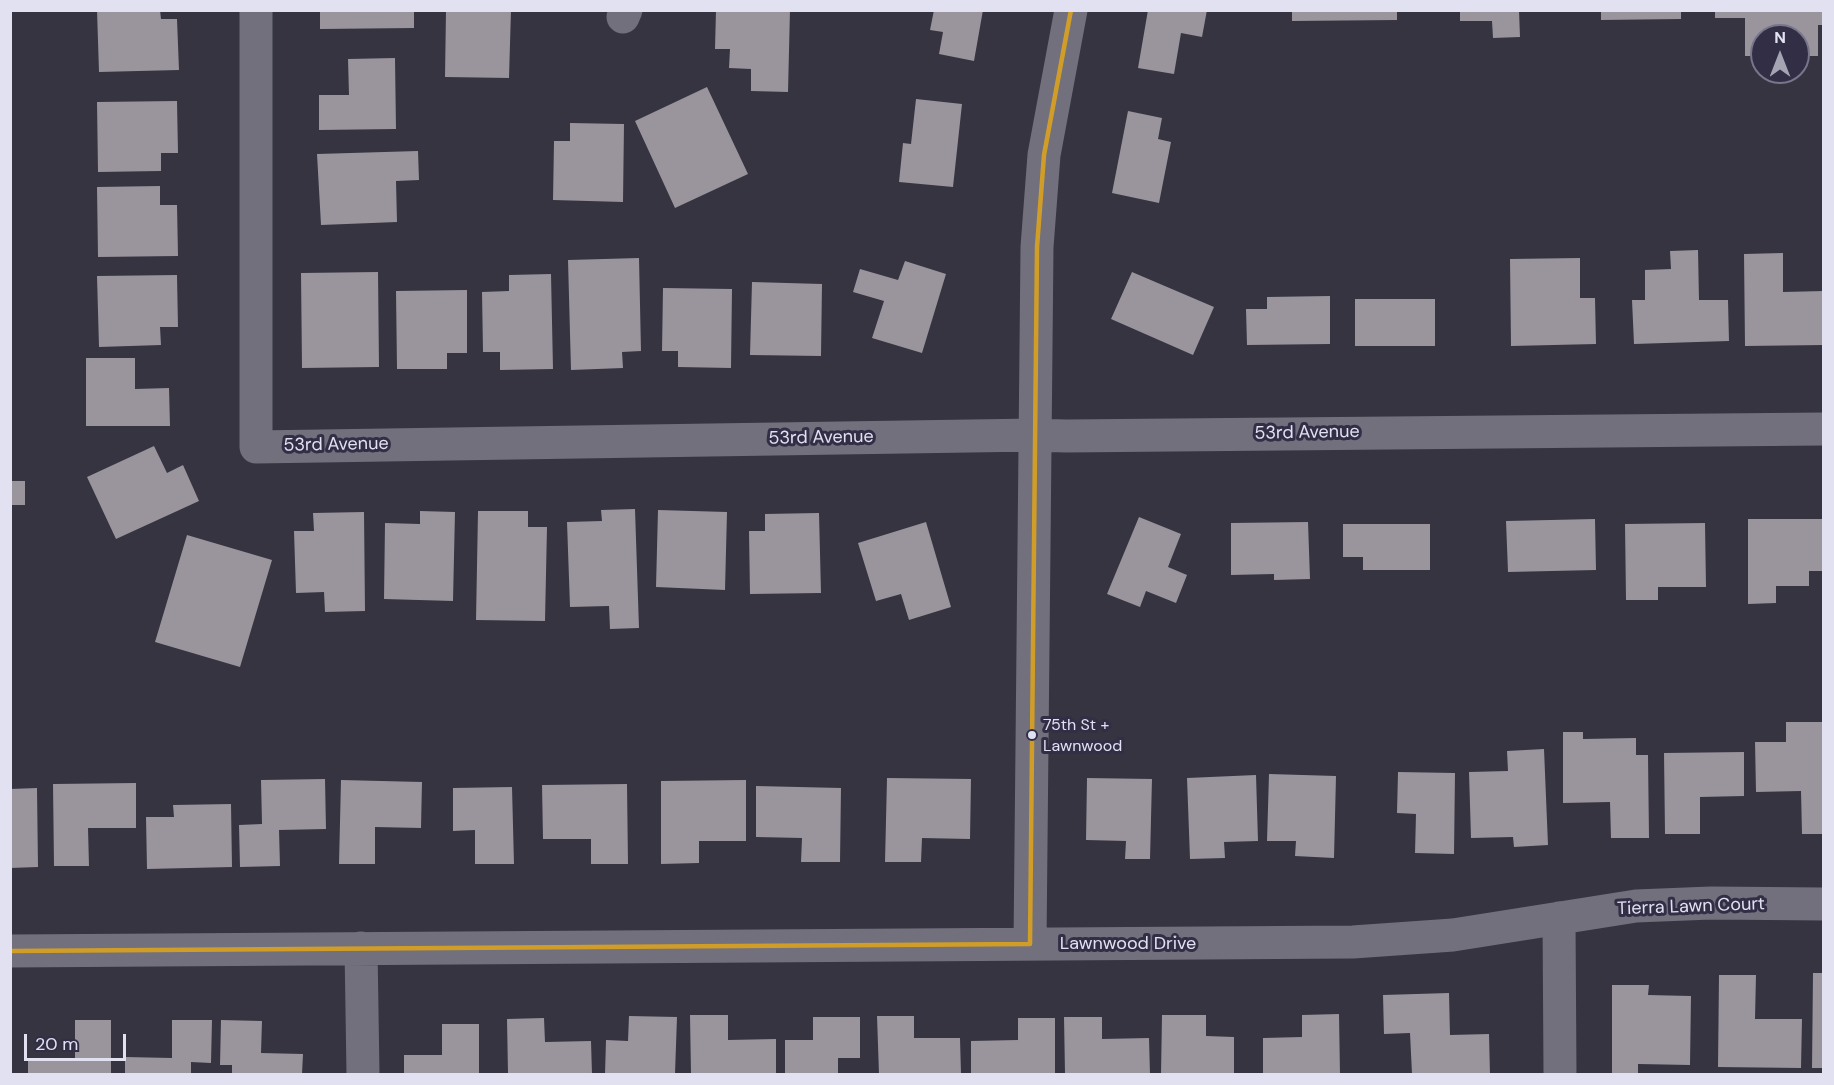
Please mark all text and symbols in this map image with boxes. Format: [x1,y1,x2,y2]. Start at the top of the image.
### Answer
north arrow [1750,24,1810,84]
text: N [1774,27,1786,48]
street label: 53rd Avenue [1254,421,1360,445]
street label: 53rd Avenue [768,426,874,450]
street label: 53rd Avenue [283,433,389,457]
place label: 75th St + Lawnwood [1043,716,1122,754]
marker: 75th St + Lawnwood [1026,729,1038,741]
street label: Tierra Lawn Court [1617,894,1765,920]
street label: Lawnwood Drive [1060,933,1196,955]
scale bar [27,1022,129,1060]
text: 20 m [35,1032,78,1056]

